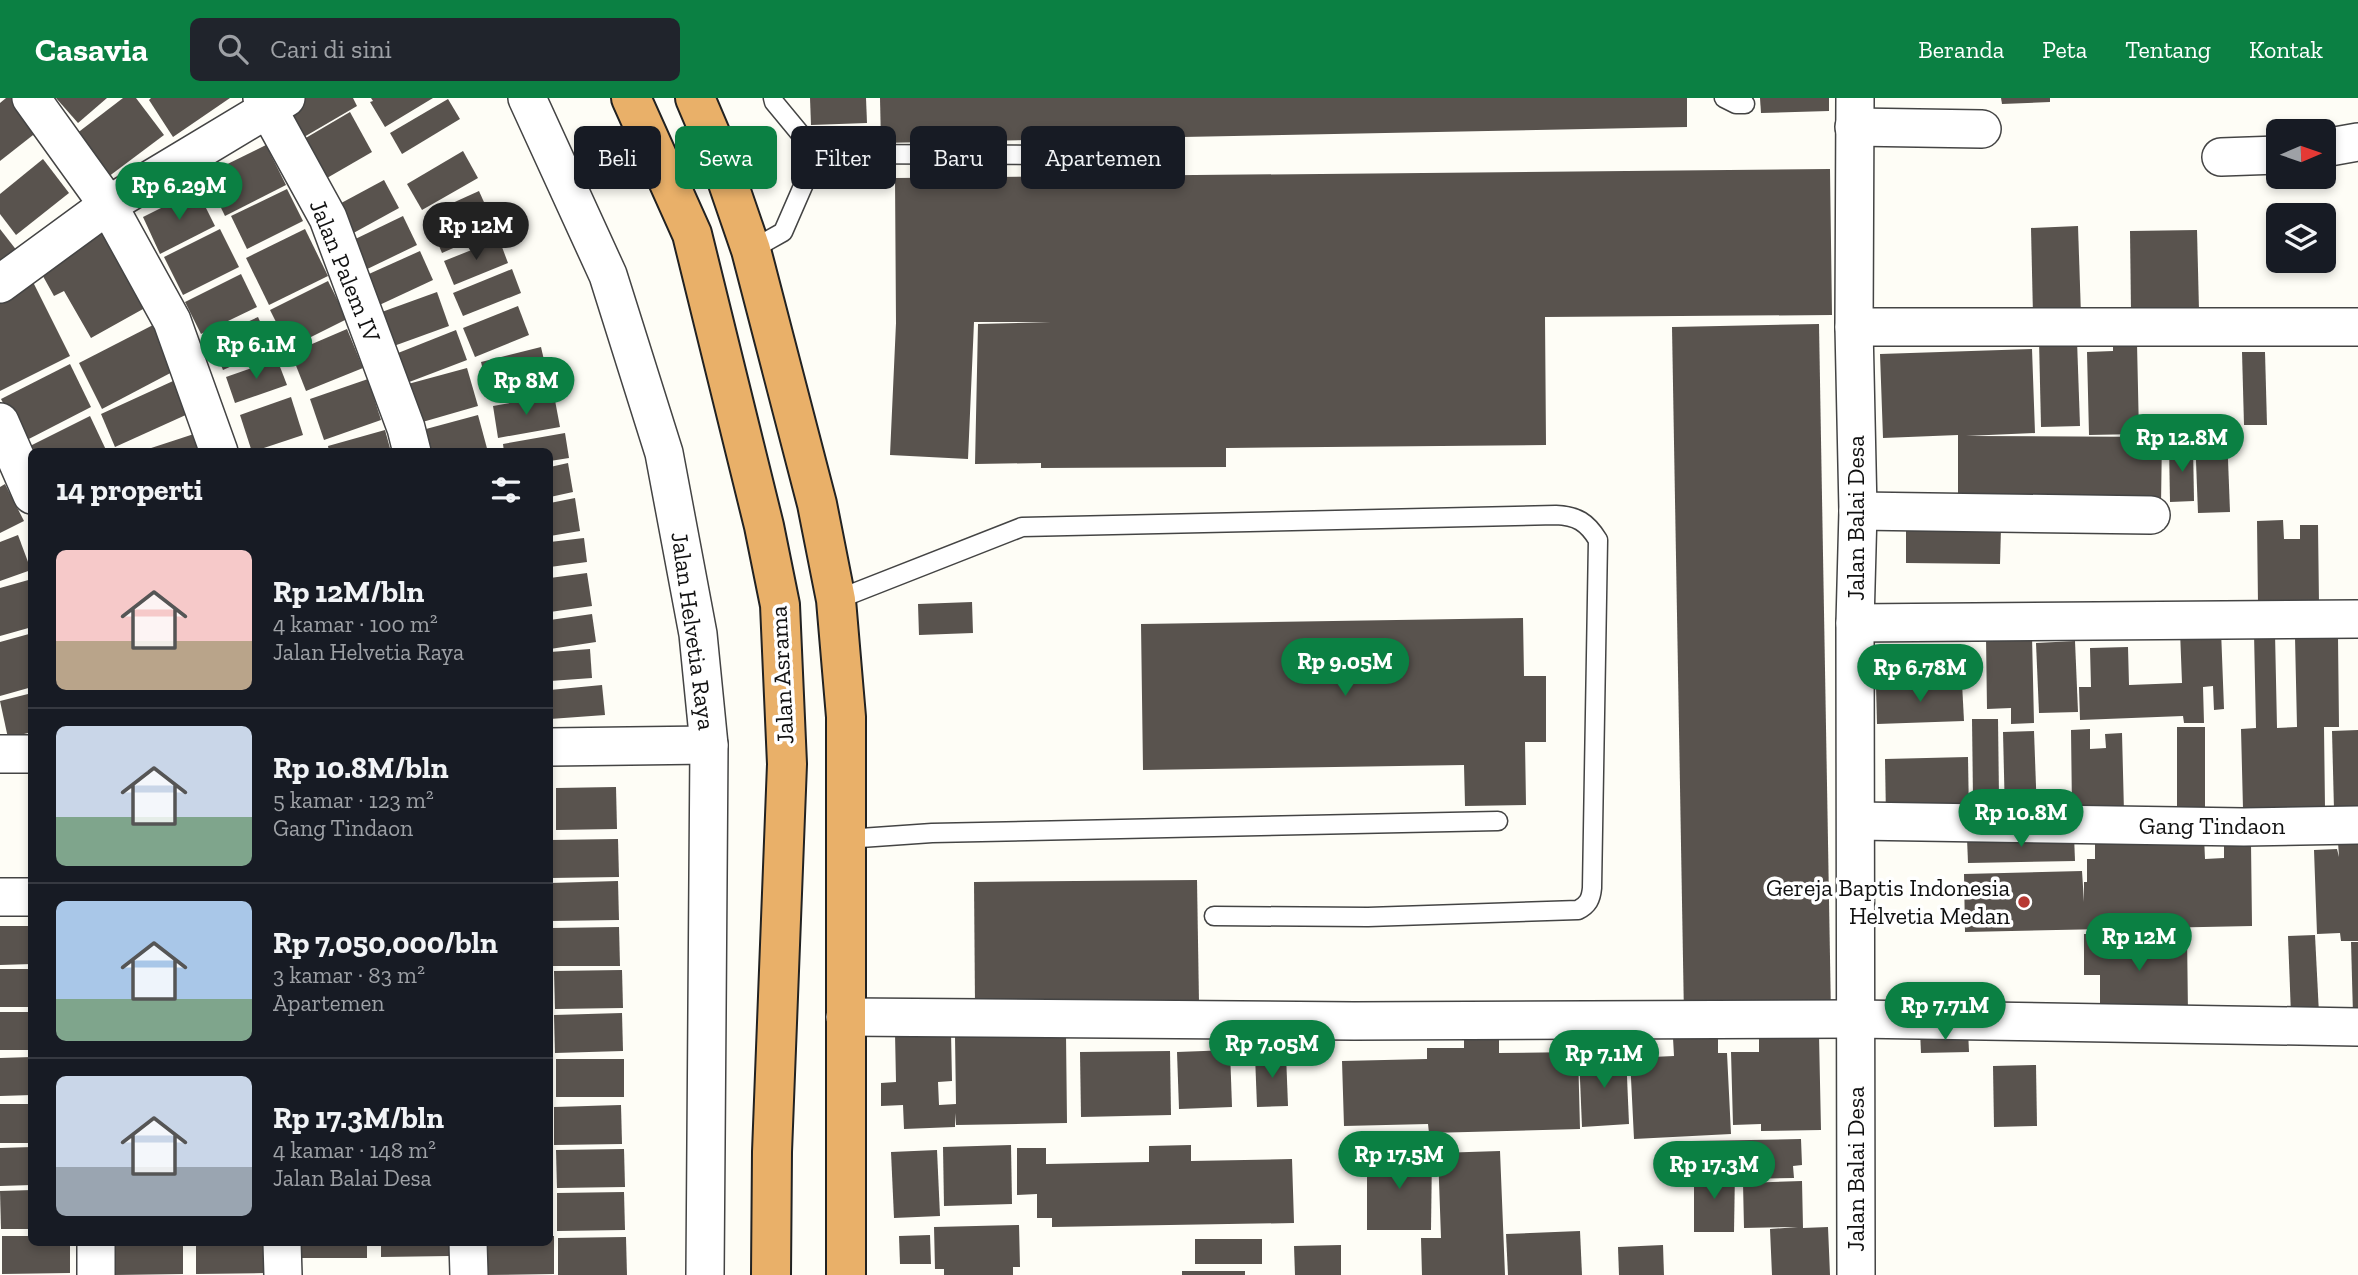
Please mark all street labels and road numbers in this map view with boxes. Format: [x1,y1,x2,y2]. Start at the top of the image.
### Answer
street label: Jalan Palem IV [304,195,387,347]
street label: Jalan Balai Desa [1841,435,1870,601]
street label: Jalan Helvetia Raya [665,530,722,732]
street label: Jalan Asrama [763,605,800,745]
street label: Gang Tindaon [2139,811,2285,840]
street label: Jalan Balai Desa [1841,1086,1870,1252]

